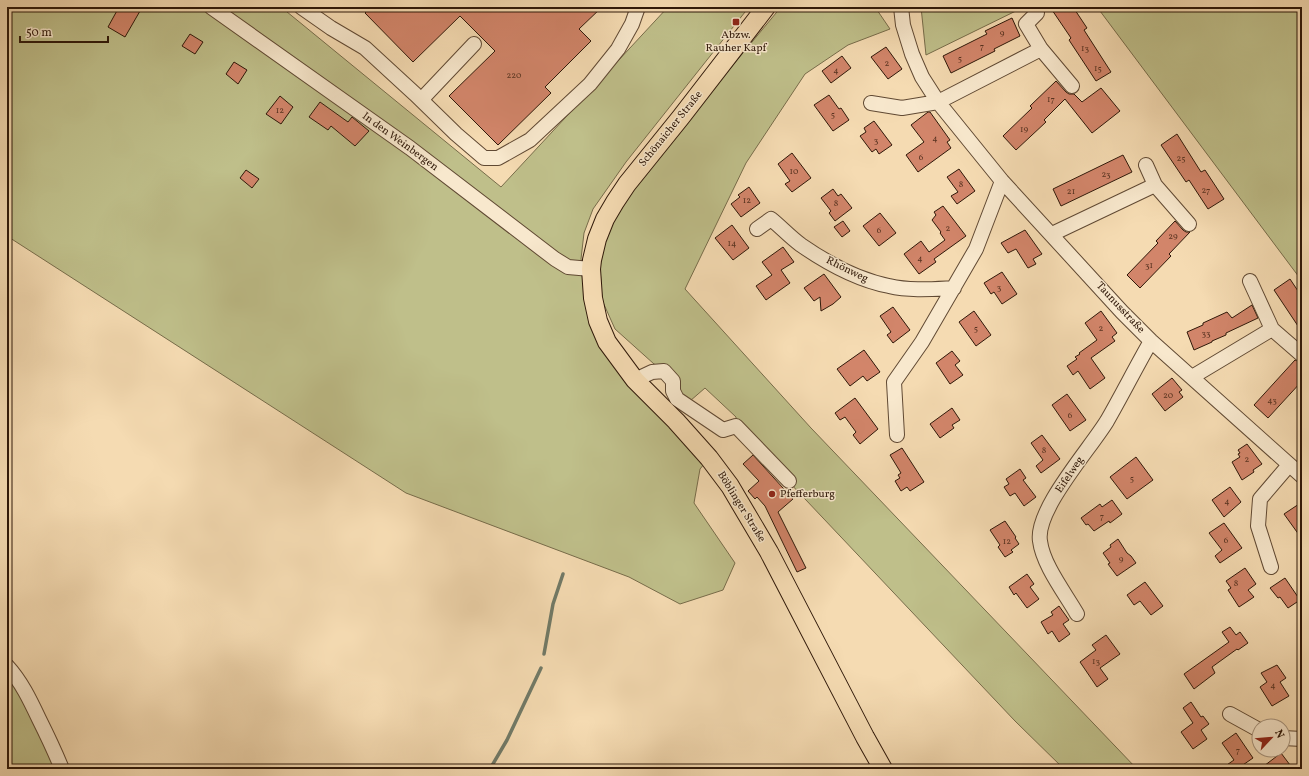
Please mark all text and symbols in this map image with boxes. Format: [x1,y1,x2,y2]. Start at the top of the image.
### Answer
marker: Abzw. Rauher Kapf [731,17,741,27]
scale bar [20,18,108,44]
text: 50 m [26,25,52,41]
house number: 9 [1000,27,1005,40]
place label: Abzw. Rauher Kapf [706,28,768,56]
house number: 7 [980,40,984,53]
house number: 13 [1081,42,1089,55]
house number: 5 [958,52,962,65]
house number: 2 [885,57,890,70]
house number: 15 [1094,62,1102,75]
house number: 4 [833,64,839,77]
house number: 220 [507,69,522,82]
street label: Schönaicher Straße [636,88,706,170]
house number: 17 [1047,93,1055,106]
house number: 12 [276,104,284,117]
house number: 5 [831,108,835,121]
street label: In den Weinbergen [359,109,442,175]
house number: 19 [1020,123,1028,136]
house number: 4 [932,132,938,145]
house number: 3 [874,134,879,147]
house number: 6 [919,151,924,164]
house number: 25 [1176,152,1186,165]
house number: 10 [790,165,799,178]
house number: 23 [1101,168,1111,181]
house number: 8 [959,178,964,191]
house number: 27 [1202,184,1210,197]
house number: 21 [1067,185,1075,198]
house number: 12 [743,194,751,207]
house number: 8 [834,197,839,210]
house number: 2 [946,222,951,235]
house number: 6 [877,224,882,237]
house number: 29 [1168,230,1178,243]
house number: 14 [728,237,736,250]
house number: 4 [917,252,923,265]
street label: Rhönweg [823,253,871,287]
house number: 31 [1145,259,1153,272]
street label: Taunusstraße [1092,279,1148,337]
house number: 3 [997,281,1002,294]
house number: 5 [974,322,978,335]
house number: 2 [1099,322,1104,335]
house number: 33 [1201,327,1211,340]
house number: 20 [1163,389,1174,402]
house number: 43 [1267,394,1277,407]
house number: 6 [1068,409,1073,422]
house number: 8 [1042,444,1047,457]
street label: Eifelweg [1052,453,1088,496]
house number: 2 [1245,453,1250,466]
street label: Böblinger Straße [713,469,769,545]
house number: 5 [1130,472,1134,485]
place label: Pfefferburg [780,487,835,502]
marker: Pfefferburg [767,489,777,499]
house number: 4 [1224,495,1230,508]
house number: 7 [1100,510,1104,523]
house number: 6 [1224,534,1229,547]
house number: 12 [1003,535,1011,548]
house number: 9 [1119,553,1124,566]
house number: 8 [1234,577,1239,590]
house number: 13 [1092,655,1100,668]
house number: 4 [1270,679,1276,692]
north arrow [1251,718,1291,758]
text: N [1270,727,1287,741]
house number: 7 [1236,744,1240,757]

